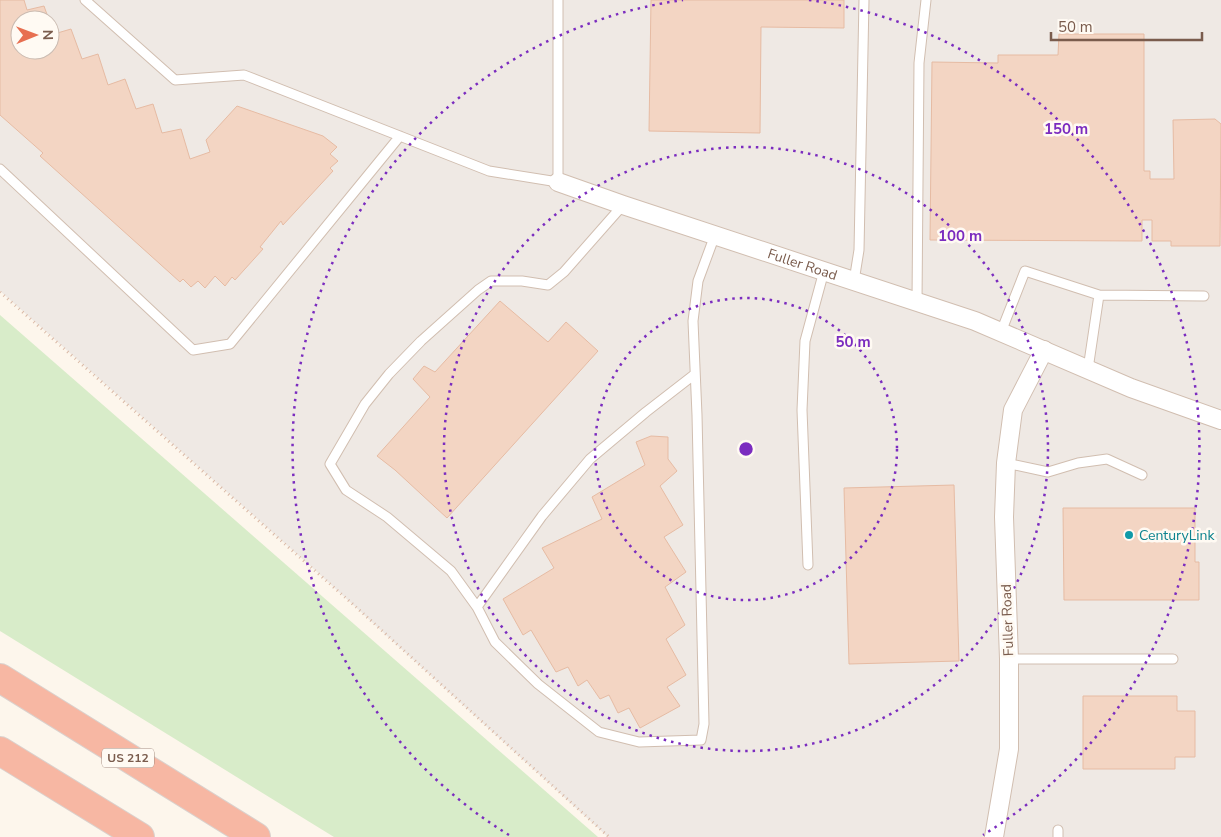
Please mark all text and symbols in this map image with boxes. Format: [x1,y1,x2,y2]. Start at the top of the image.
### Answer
north arrow [10,10,60,60]
scale bar [1051,10,1202,42]
text: 50 m [1058,17,1093,37]
text: N [38,29,57,40]
text: 150 m [1044,119,1088,139]
text: 100 m [938,226,982,246]
street label: Fuller Road [765,244,840,285]
text: 50 m [835,332,871,352]
centre of rings [737,440,755,458]
place label: CenturyLink [1139,526,1216,545]
marker: CenturyLink [1123,529,1135,541]
street label: Fuller Road [997,584,1018,656]
road number: US 212 [102,748,154,768]

